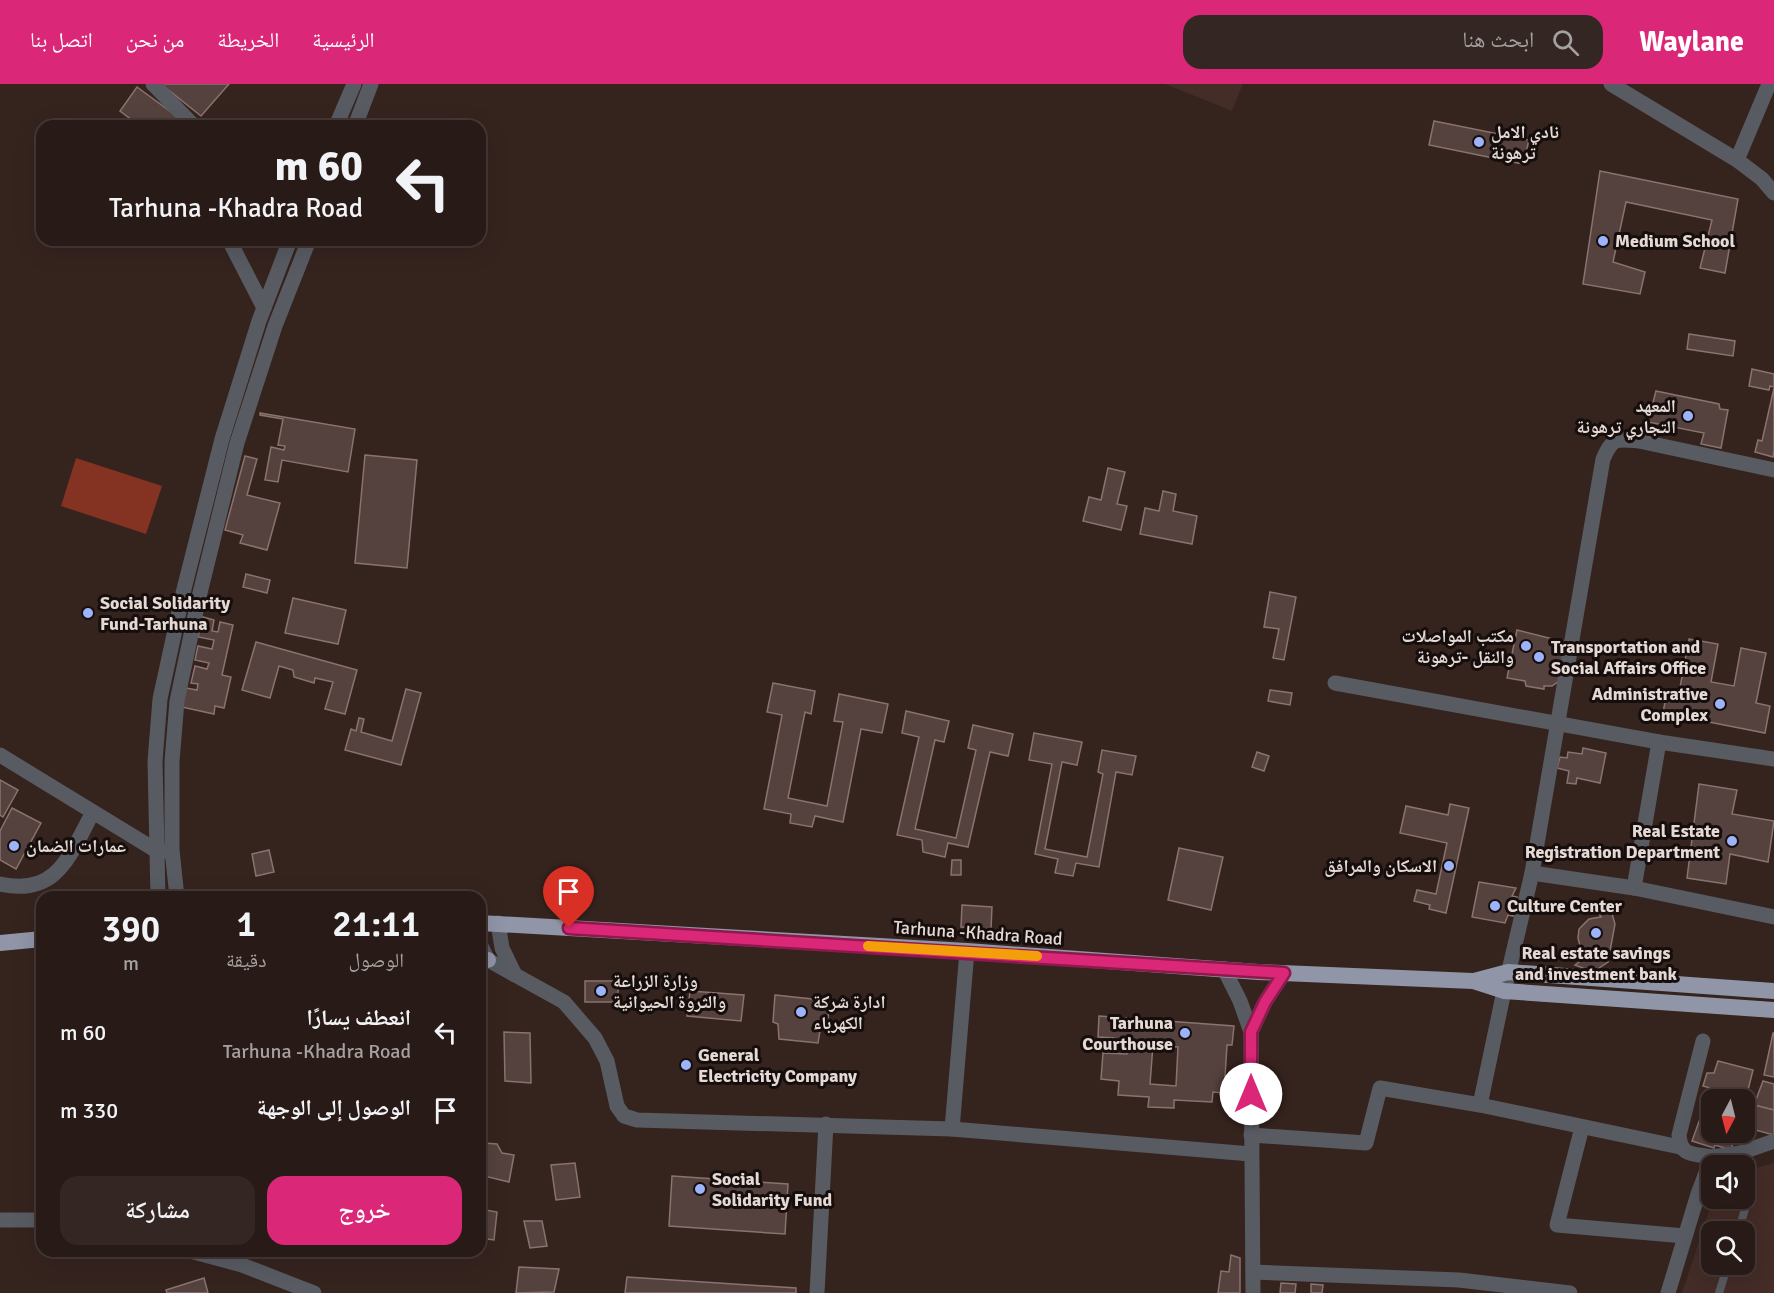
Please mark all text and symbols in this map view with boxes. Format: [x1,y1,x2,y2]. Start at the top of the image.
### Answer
search box [1183,15,1603,69]
text: Waylane [1639,25,1744,59]
text: ابحث هنا [1462,26,1534,53]
icon: search [1549,26,1582,59]
text: اتصل بنا [30,27,93,53]
text: من نحن [126,27,184,53]
text: الخريطة [217,27,279,53]
text: الرئيسية [312,27,374,53]
place label: نادي الامل ترهونة [1491,121,1559,164]
marker: نادي الامل ترهونة [1472,135,1486,149]
text: 60 m [274,141,363,192]
icon: left [384,144,462,222]
text: Tarhuna -Khadra Road [109,192,363,225]
place label: Medium School [1615,230,1736,252]
marker: Medium School [1596,234,1610,248]
place label: المعهد التجاري ترهونة [1577,395,1676,441]
marker: المعهد التجاري ترهونة [1681,409,1695,423]
place label: Social Solidarity Fund-Tarhuna [100,592,230,635]
marker: Social Solidarity Fund-Tarhuna [81,606,95,620]
place label: مكتب المواصلات والنقل -ترهونة [1401,625,1514,668]
place label: Transportation and Social Affairs Office [1551,636,1706,679]
marker: مكتب المواصلات والنقل -ترهونة [1519,639,1533,653]
marker: Transportation and Social Affairs Office [1532,650,1546,664]
place label: Administrative Complex [1592,683,1708,726]
marker: Administrative Complex [1713,697,1727,711]
place label: Real Estate Registration Department [1525,820,1720,863]
marker: Real Estate Registration Department [1725,834,1739,848]
place label: عمارات الضمان [26,835,126,857]
marker: عمارات الضمان [7,839,21,853]
place label: الاسكان والمرافق [1324,855,1437,877]
marker: الاسكان والمرافق [1442,859,1456,873]
pin [543,866,594,928]
icon: arrive [552,875,585,908]
place label: Culture Center [1507,895,1623,917]
marker: Culture Center [1488,899,1502,913]
text: 1 [236,902,256,947]
text: 21:11 [332,902,420,947]
text: 390 [102,907,160,952]
street label: Tarhuna -Khadra Road [893,916,1063,950]
marker: Real estate savings and investment bank [1589,926,1603,940]
place label: Real estate savings and investment bank [1515,942,1678,985]
text: دقيقة [226,948,267,973]
text: الوصول [349,948,404,973]
text: m [123,951,139,976]
place label: وزارة الزراعة والثروة الحيوانية [613,970,726,1013]
marker: وزارة الزراعة والثروة الحيوانية [594,984,608,998]
place label: ادارة شركة الكهرباء [813,991,886,1034]
text: انعطف يسارًا [306,1004,411,1031]
marker: ادارة شركة الكهرباء [794,1005,808,1019]
place label: Tarhuna Courthouse [1082,1012,1173,1055]
icon: left [429,1016,462,1049]
text: 60 m [60,1019,106,1046]
marker: Tarhuna Courthouse [1178,1026,1192,1040]
text: Tarhuna -Khadra Road [223,1039,411,1064]
place label: General Electricity Company [698,1044,857,1087]
marker: General Electricity Company [679,1058,693,1072]
position arrow [1219,1062,1283,1126]
north arrow [1701,1089,1755,1143]
map controls [1701,1089,1755,1275]
text: الوصول إلى الوجهة [257,1094,411,1121]
icon: arrive [429,1094,462,1127]
text: 330 m [60,1097,118,1124]
button: sound [1701,1155,1755,1209]
place label: Social Solidarity Fund [712,1168,833,1211]
button: مشاركة [60,1176,255,1245]
button: خروج [267,1176,462,1245]
marker: Social Solidarity Fund [693,1182,707,1196]
button: search [1701,1221,1755,1275]

